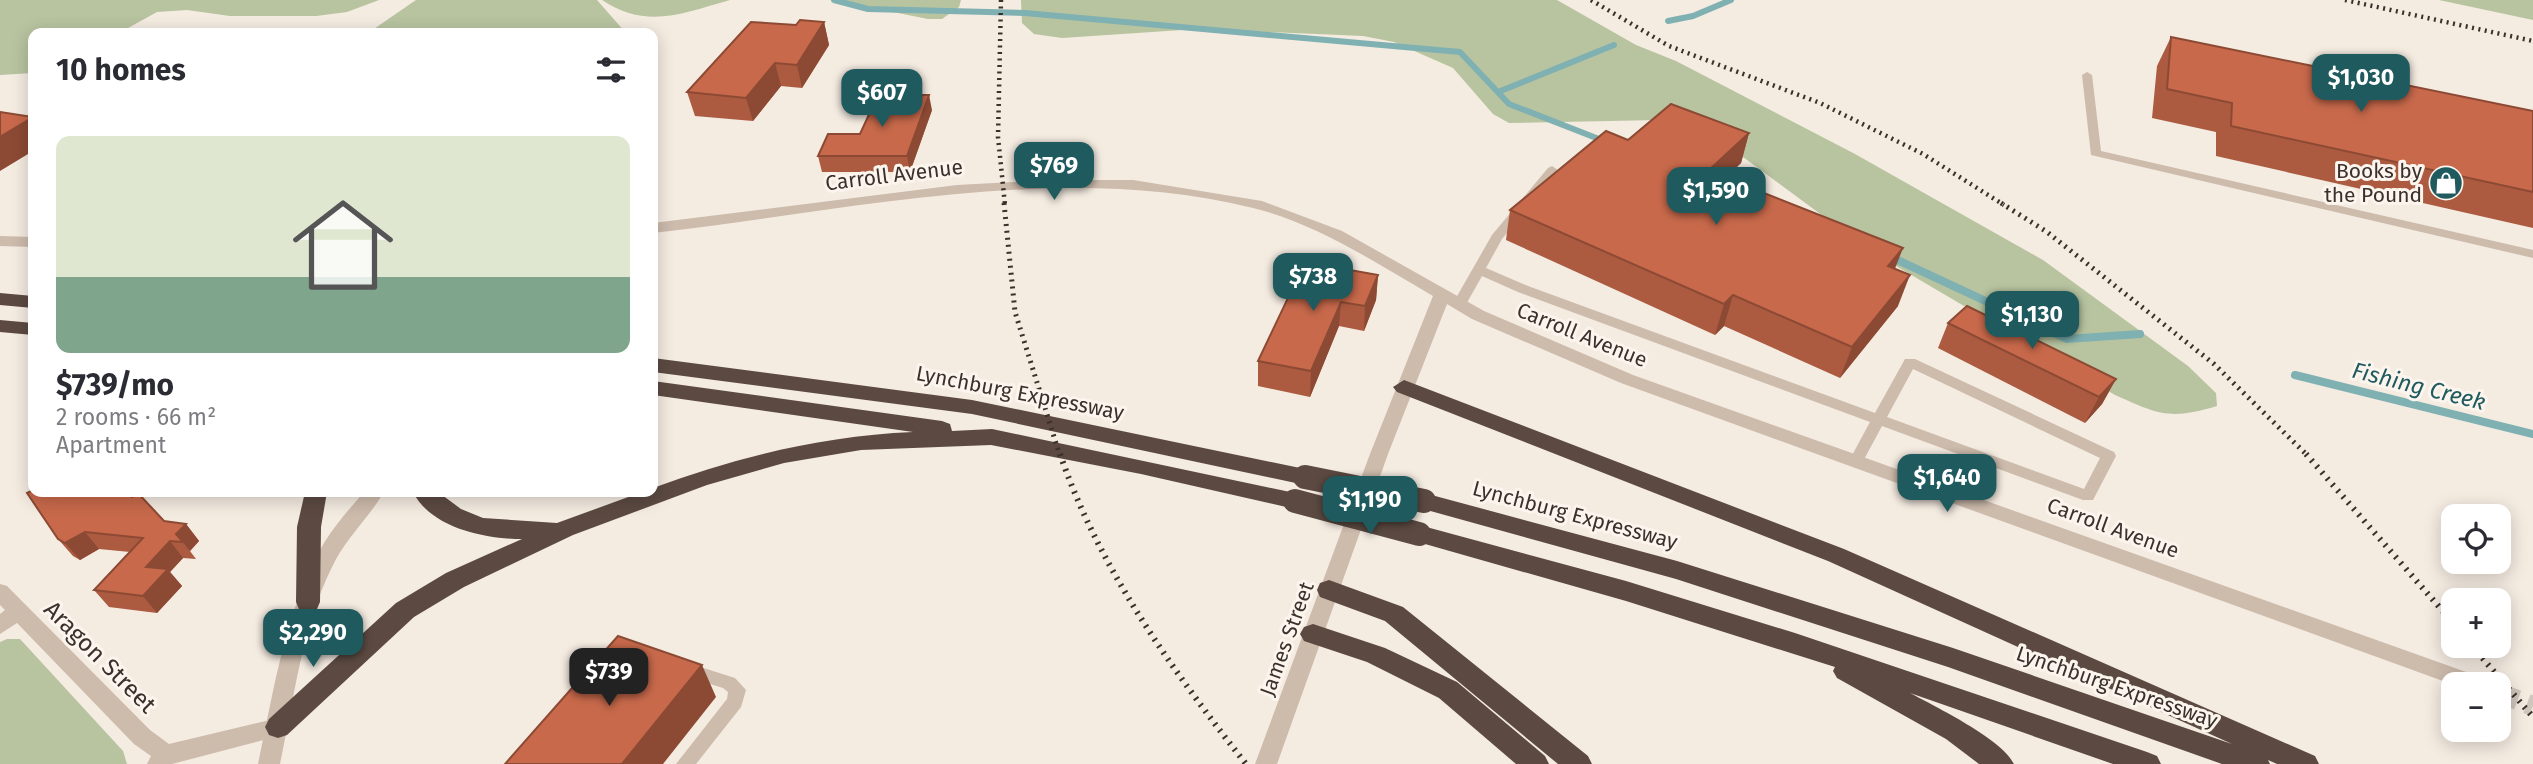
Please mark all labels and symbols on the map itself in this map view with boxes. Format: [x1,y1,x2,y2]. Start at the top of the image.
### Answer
pin: $1,030 [2304,54,2418,114]
pin: $607 [841,69,923,129]
pin: $769 [1013,142,1095,202]
street label: Carroll Avenue [824,154,964,196]
place label: Books by the Pound [2324,158,2423,208]
shop icon: Books by the Pound [2427,164,2465,202]
pin: $1,590 [1659,168,1773,227]
pin: $738 [1272,254,1354,313]
pin: $1,130 [1975,292,2089,351]
street label: Carroll Avenue [1513,297,1651,373]
water label: Fishing Creek [2349,356,2489,416]
street label: Lynchburg Expressway [914,360,1127,426]
pin: $1,640 [1890,454,2004,514]
street label: Lynchburg Expressway [1470,475,1681,555]
pin: $1,190 [1313,476,1427,536]
street label: Carroll Avenue [2044,492,2182,564]
street label: James Street [1254,578,1320,700]
street label: Aragon Street [38,595,162,719]
pin: $2,290 [256,610,370,669]
street label: Lynchburg Expressway [2013,640,2222,734]
pin: $739 [568,648,650,708]

